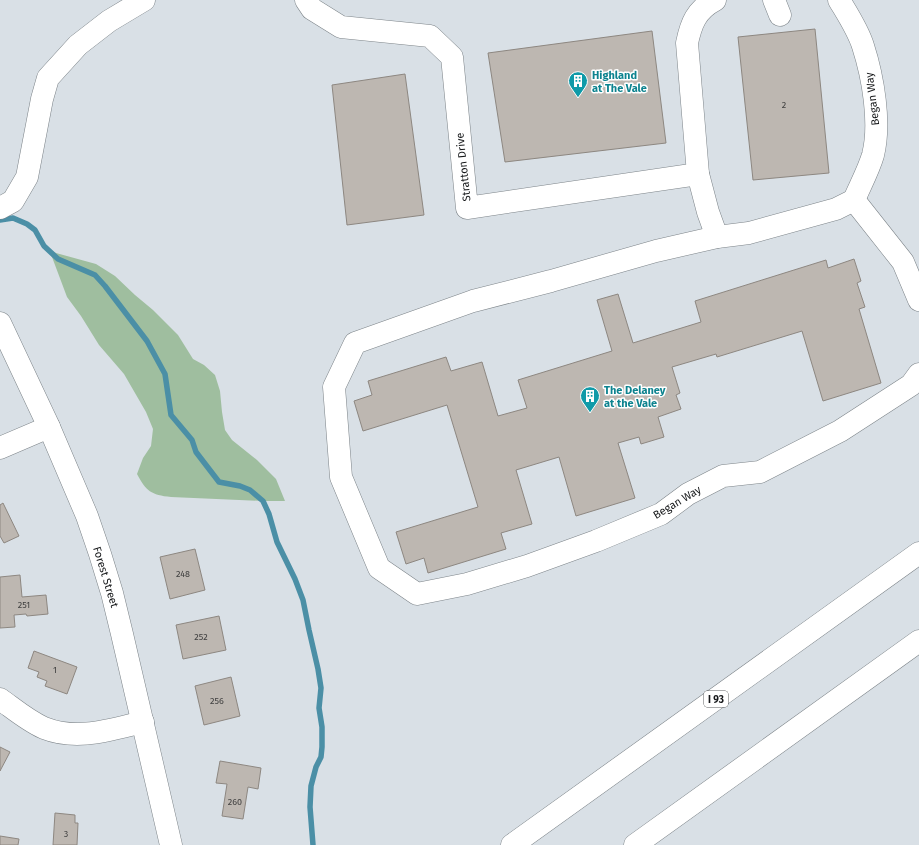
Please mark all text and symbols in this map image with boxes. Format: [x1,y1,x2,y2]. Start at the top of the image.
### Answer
place label: Highland at The Vale [592,69,647,95]
building icon: Highland at The Vale [567,70,589,98]
street label: Began Way [863,71,882,126]
house number: 2 [782,100,786,110]
street label: Stratton Drive [453,132,474,202]
place label: The Delaney at the Vale [604,384,666,410]
building icon: The Delaney at the Vale [579,385,601,413]
street label: Began Way [651,483,704,522]
street label: Forest Street [90,545,121,609]
house number: 248 [176,569,190,579]
house number: 251 [18,600,30,610]
house number: 252 [194,632,208,642]
house number: 1 [53,665,57,675]
road number: I 93 [704,691,728,707]
house number: 256 [210,696,224,706]
house number: 260 [228,797,242,807]
house number: 3 [64,829,68,839]

